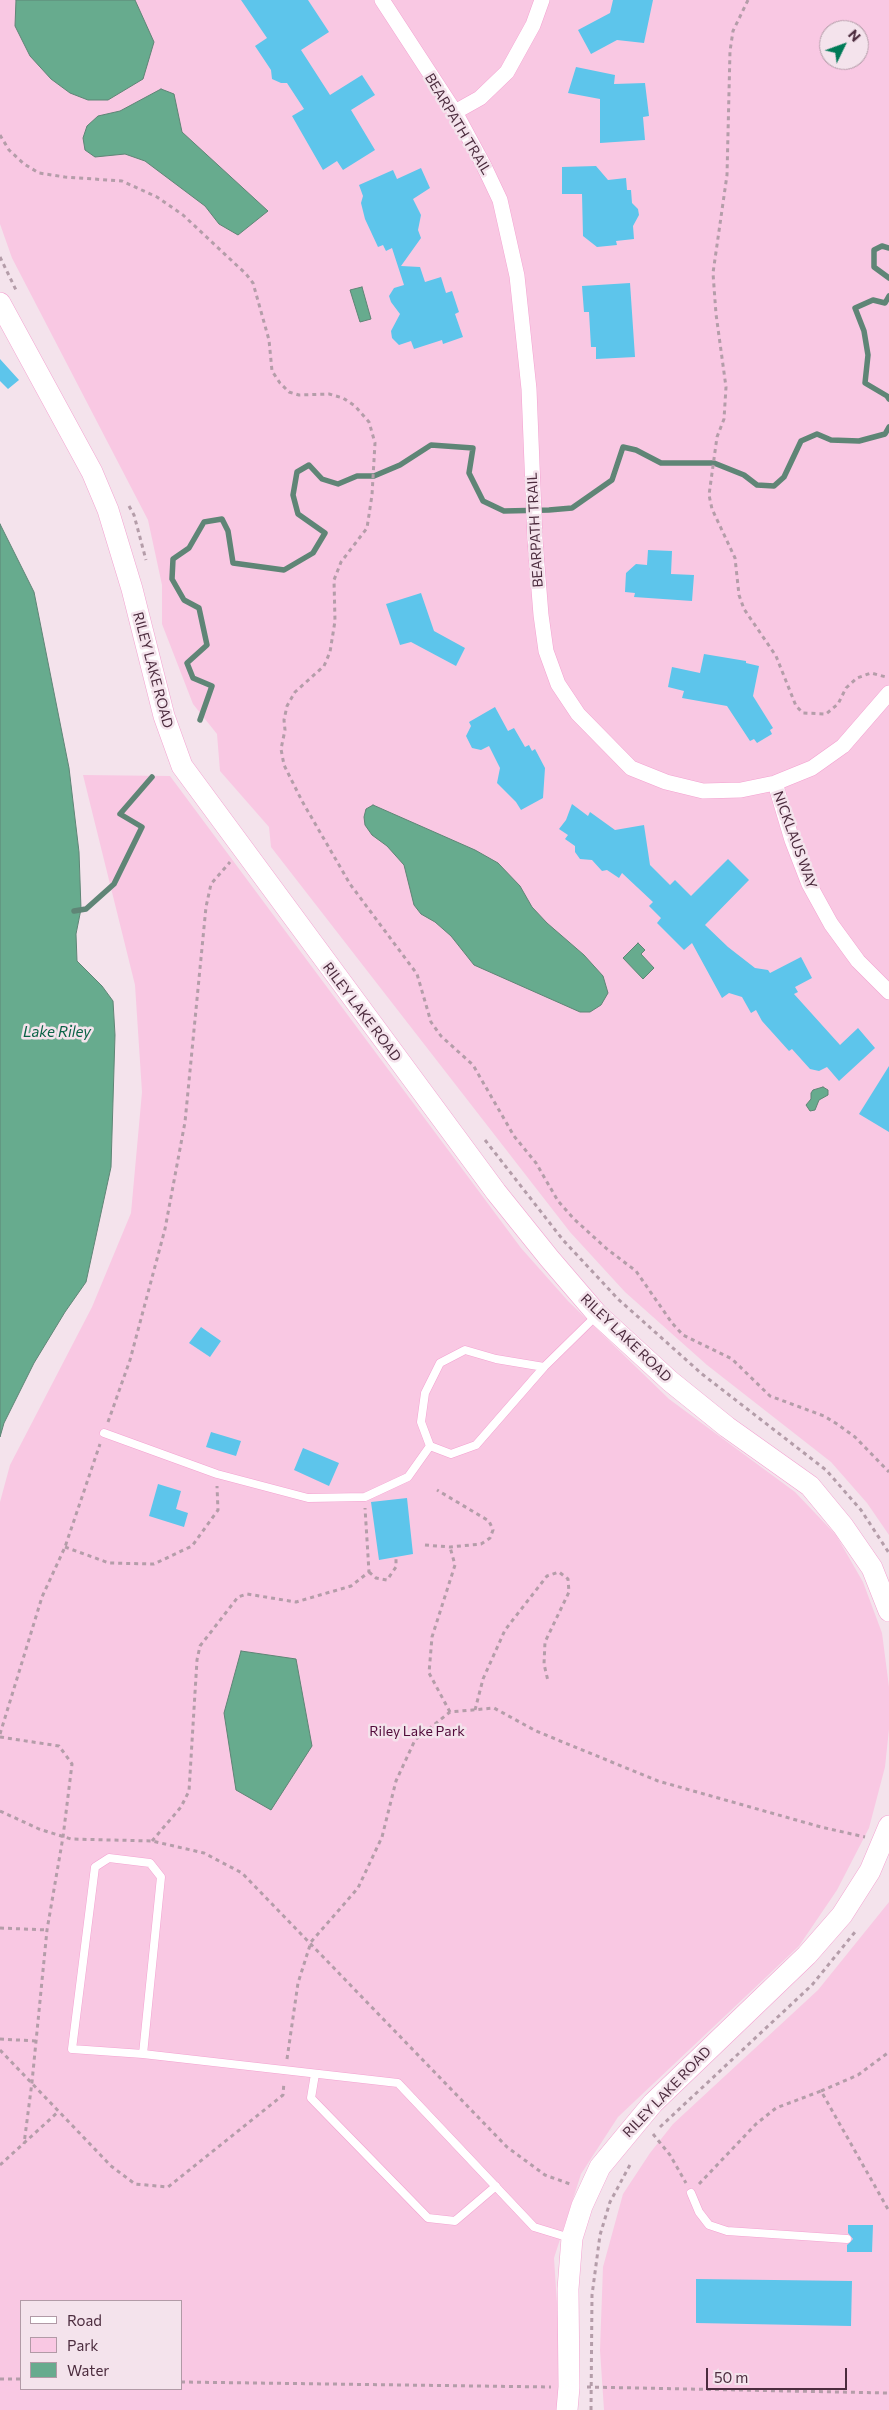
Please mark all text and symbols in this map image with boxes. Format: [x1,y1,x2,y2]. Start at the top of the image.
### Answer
north arrow [819,20,869,70]
text: N [845,26,865,45]
street label: BEARPATH TRAIL [421,70,495,178]
street label: BEARPATH TRAIL [524,472,546,588]
street label: RILEY LAKE ROAD [129,610,177,730]
street label: NICKLAUS WAY [770,789,820,891]
street label: RILEY LAKE ROAD [319,959,405,1065]
water label: Lake Riley [23,1023,91,1041]
street label: RILEY LAKE ROAD [577,1290,675,1386]
park label: Riley Lake Park [369,1723,465,1739]
street label: RILEY LAKE ROAD [619,2043,715,2141]
legend [20,2300,182,2390]
text: Road [67,2311,102,2329]
text: Park [67,2336,98,2354]
scale bar [709,2358,850,2390]
text: Water [67,2361,109,2379]
text: 50 m [714,2368,748,2386]

